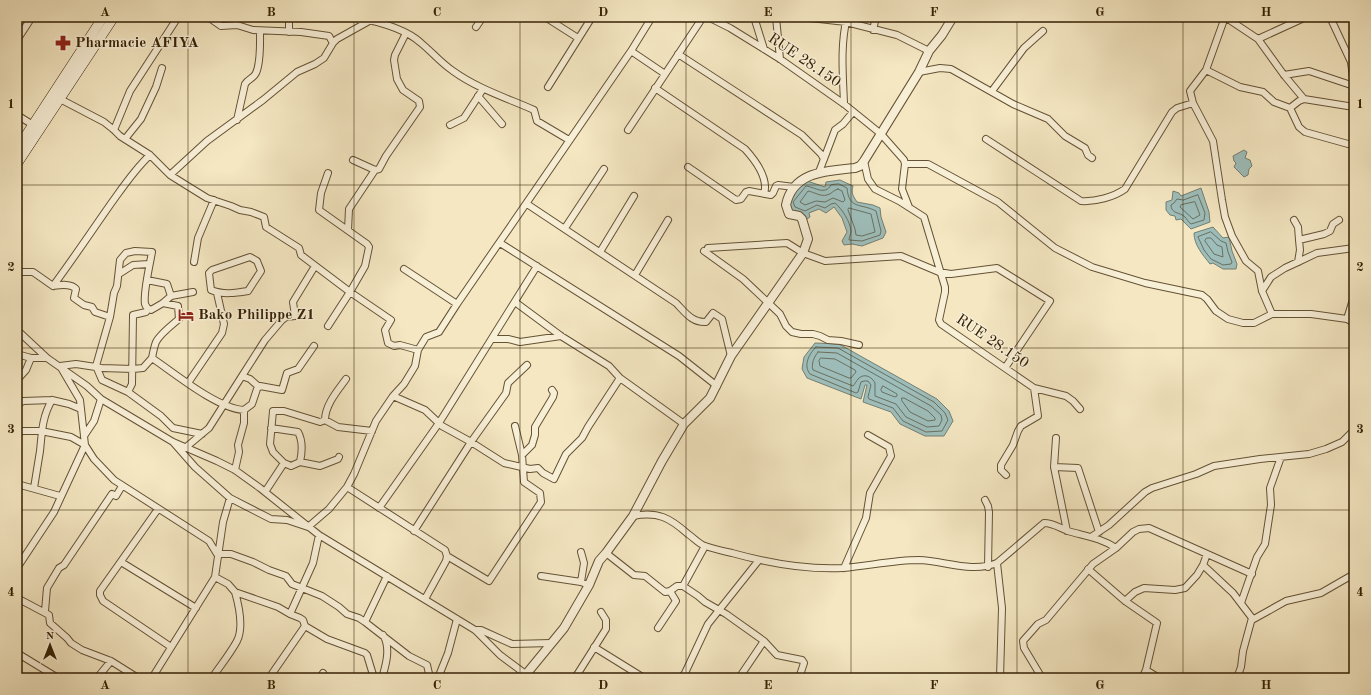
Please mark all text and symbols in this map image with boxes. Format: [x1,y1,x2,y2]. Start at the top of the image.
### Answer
text: A [100,6,110,19]
text: B [266,6,276,19]
text: C [433,6,441,19]
text: D [598,6,608,19]
text: E [764,6,773,19]
text: F [930,6,939,19]
text: G [1095,6,1105,19]
text: H [1261,6,1272,19]
street label: RUE 28.150 [765,31,843,91]
pharmacy icon: Pharmacie AFIYA [54,34,72,52]
place label: Pharmacie AFIYA [75,36,199,51]
text: 1 [7,98,15,111]
text: 1 [1356,98,1364,111]
text: 2 [7,261,15,274]
text: 2 [1356,261,1364,274]
hotel icon: Bako Philippe Z1 [177,306,195,324]
place label: Bako Philippe Z1 [198,308,315,323]
street label: RUE 28.150 [953,312,1031,372]
text: 3 [7,423,15,436]
text: 3 [1356,423,1364,436]
text: 4 [7,586,15,599]
text: 4 [1356,586,1364,599]
north arrow [30,625,70,665]
text: N [46,631,55,642]
text: A [100,679,110,692]
text: B [266,679,276,692]
text: C [433,679,441,692]
text: D [598,679,608,692]
text: E [764,679,773,692]
text: F [930,679,939,692]
text: G [1095,679,1105,692]
text: H [1261,679,1272,692]

